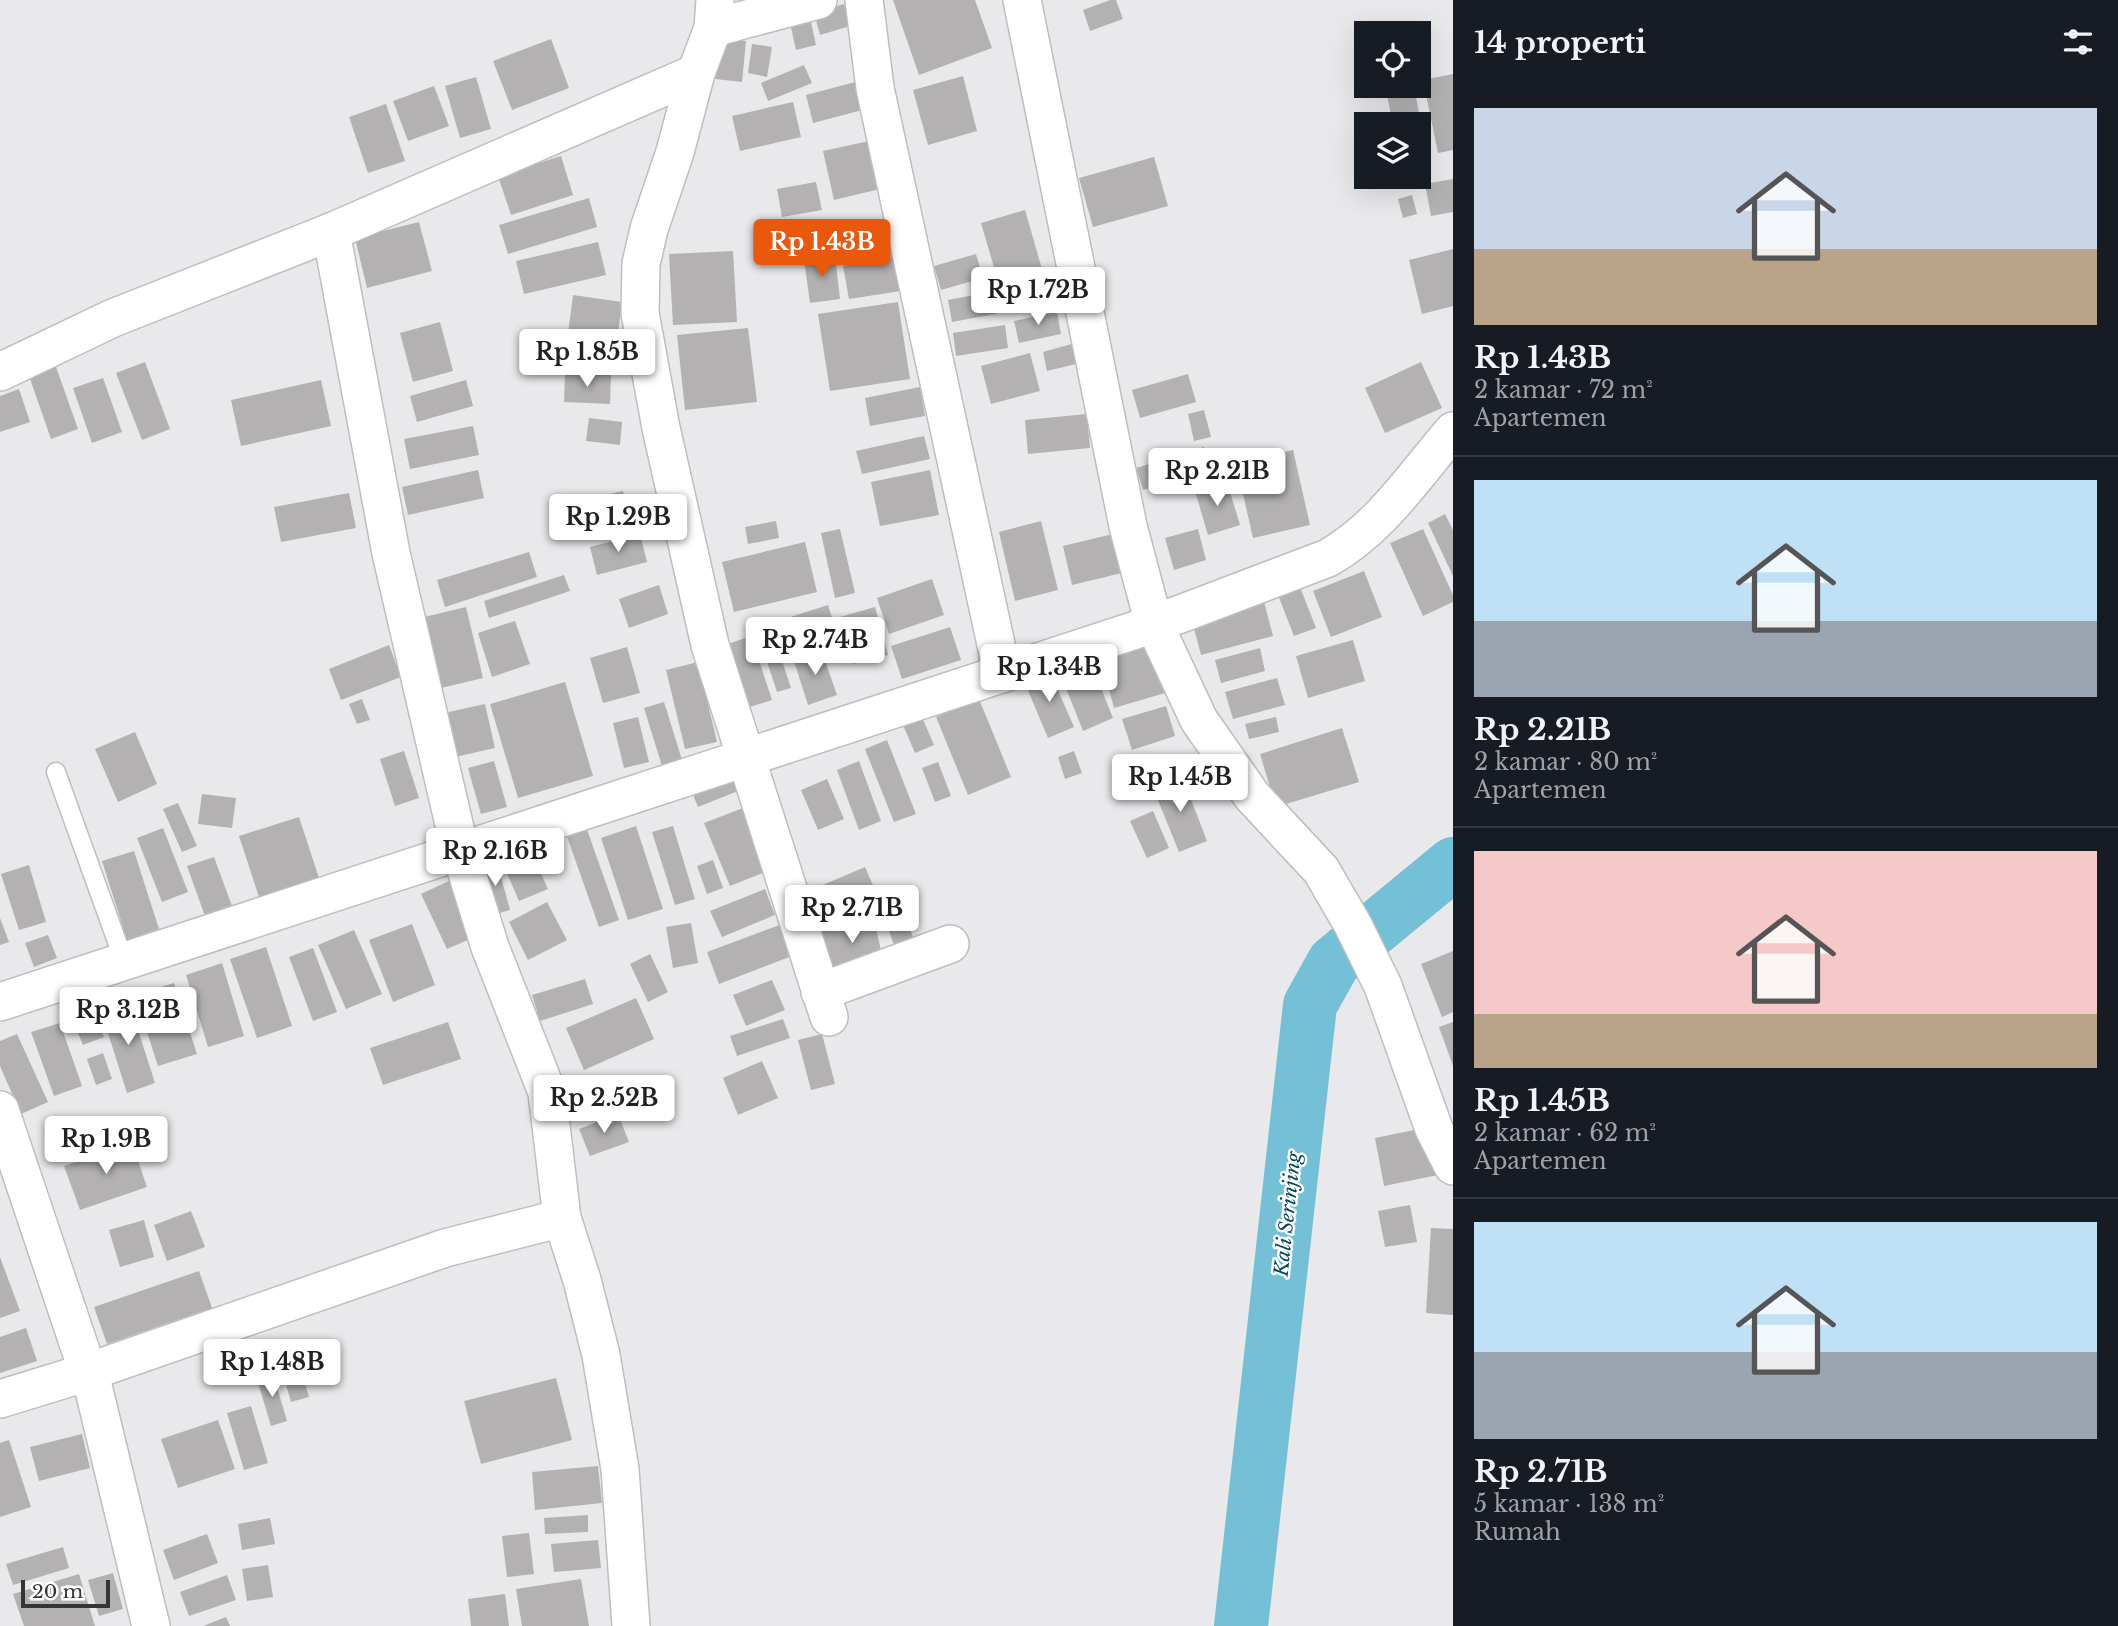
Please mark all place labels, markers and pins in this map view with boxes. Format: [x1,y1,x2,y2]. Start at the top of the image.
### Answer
pin: Rp 1.43B [750,219,894,279]
pin: Rp 1.72B [966,268,1110,327]
pin: Rp 1.85B [515,330,659,389]
pin: Rp 2.21B [1145,448,1289,508]
pin: Rp 1.29B [546,494,690,554]
pin: Rp 2.74B [743,618,887,677]
pin: Rp 1.34B [977,644,1121,704]
pin: Rp 1.45B [1108,754,1252,814]
pin: Rp 2.16B [423,828,567,888]
pin: Rp 2.71B [780,886,924,945]
pin: Rp 3.12B [56,988,200,1047]
pin: Rp 2.52B [532,1076,676,1135]
pin: Rp 1.9B [41,1116,171,1176]
pin: Rp 1.48B [200,1340,344,1399]

